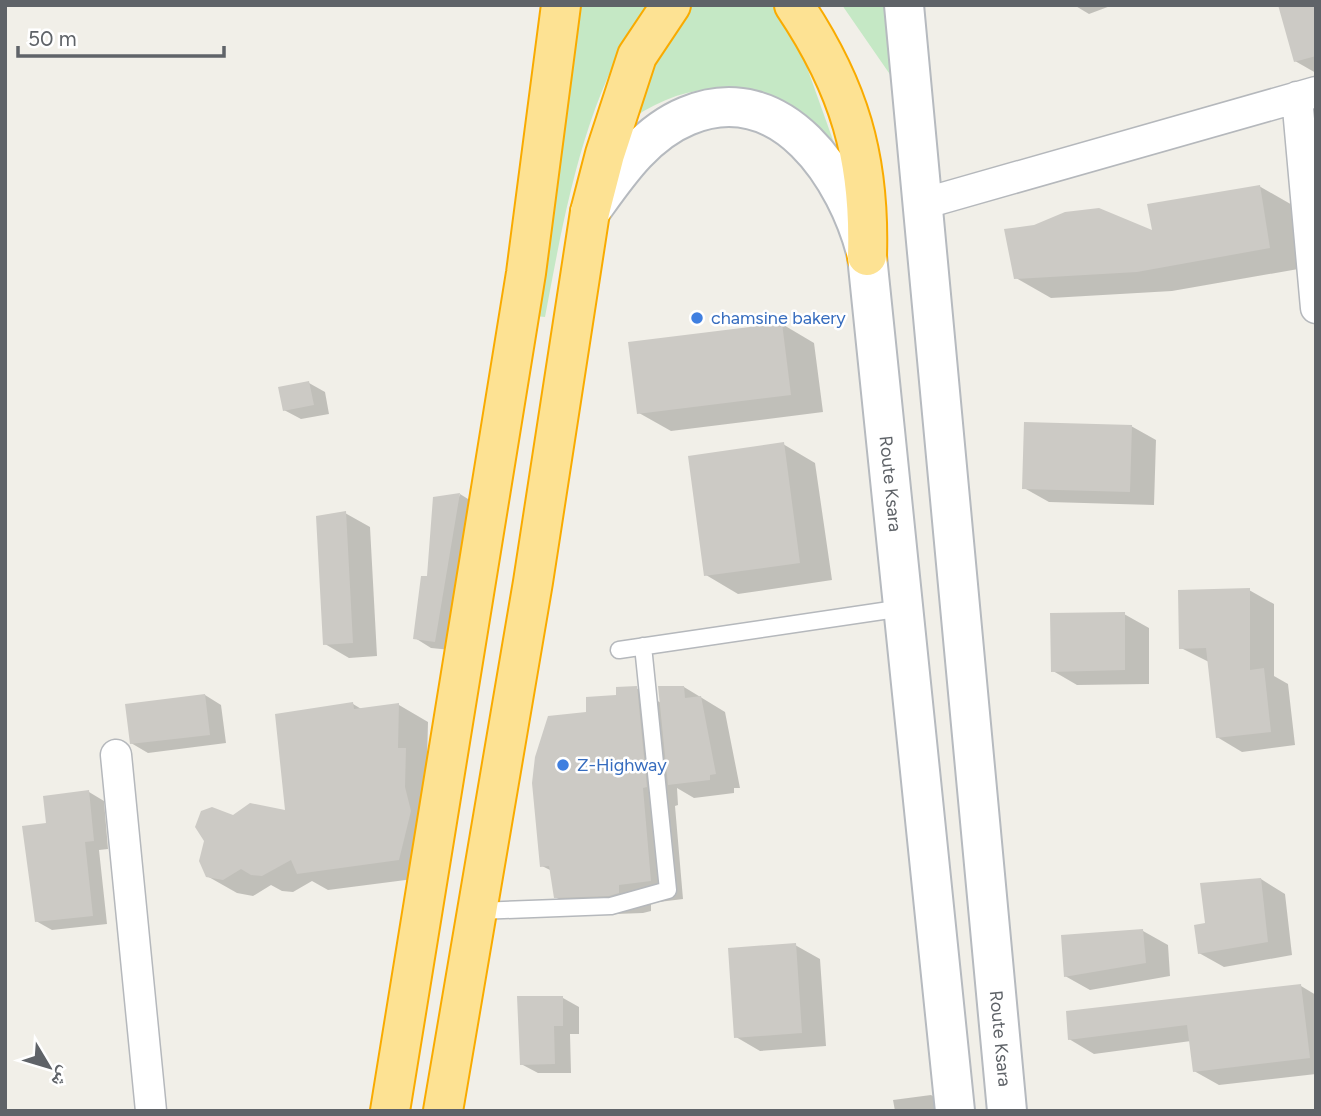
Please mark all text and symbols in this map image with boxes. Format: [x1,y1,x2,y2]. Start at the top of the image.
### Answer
scale bar [18,14,224,58]
text: 50 m [28,26,77,51]
place label: chamsine bakery [711,307,846,329]
marker: chamsine bakery [689,310,705,326]
street label: Route Ksara [875,435,906,533]
place label: Z-Highway [577,754,667,776]
marker: Z-Highway [555,757,571,773]
street label: Route Ksara [985,989,1016,1088]
north arrow [14,1032,84,1102]
text: ش [47,1062,77,1092]

